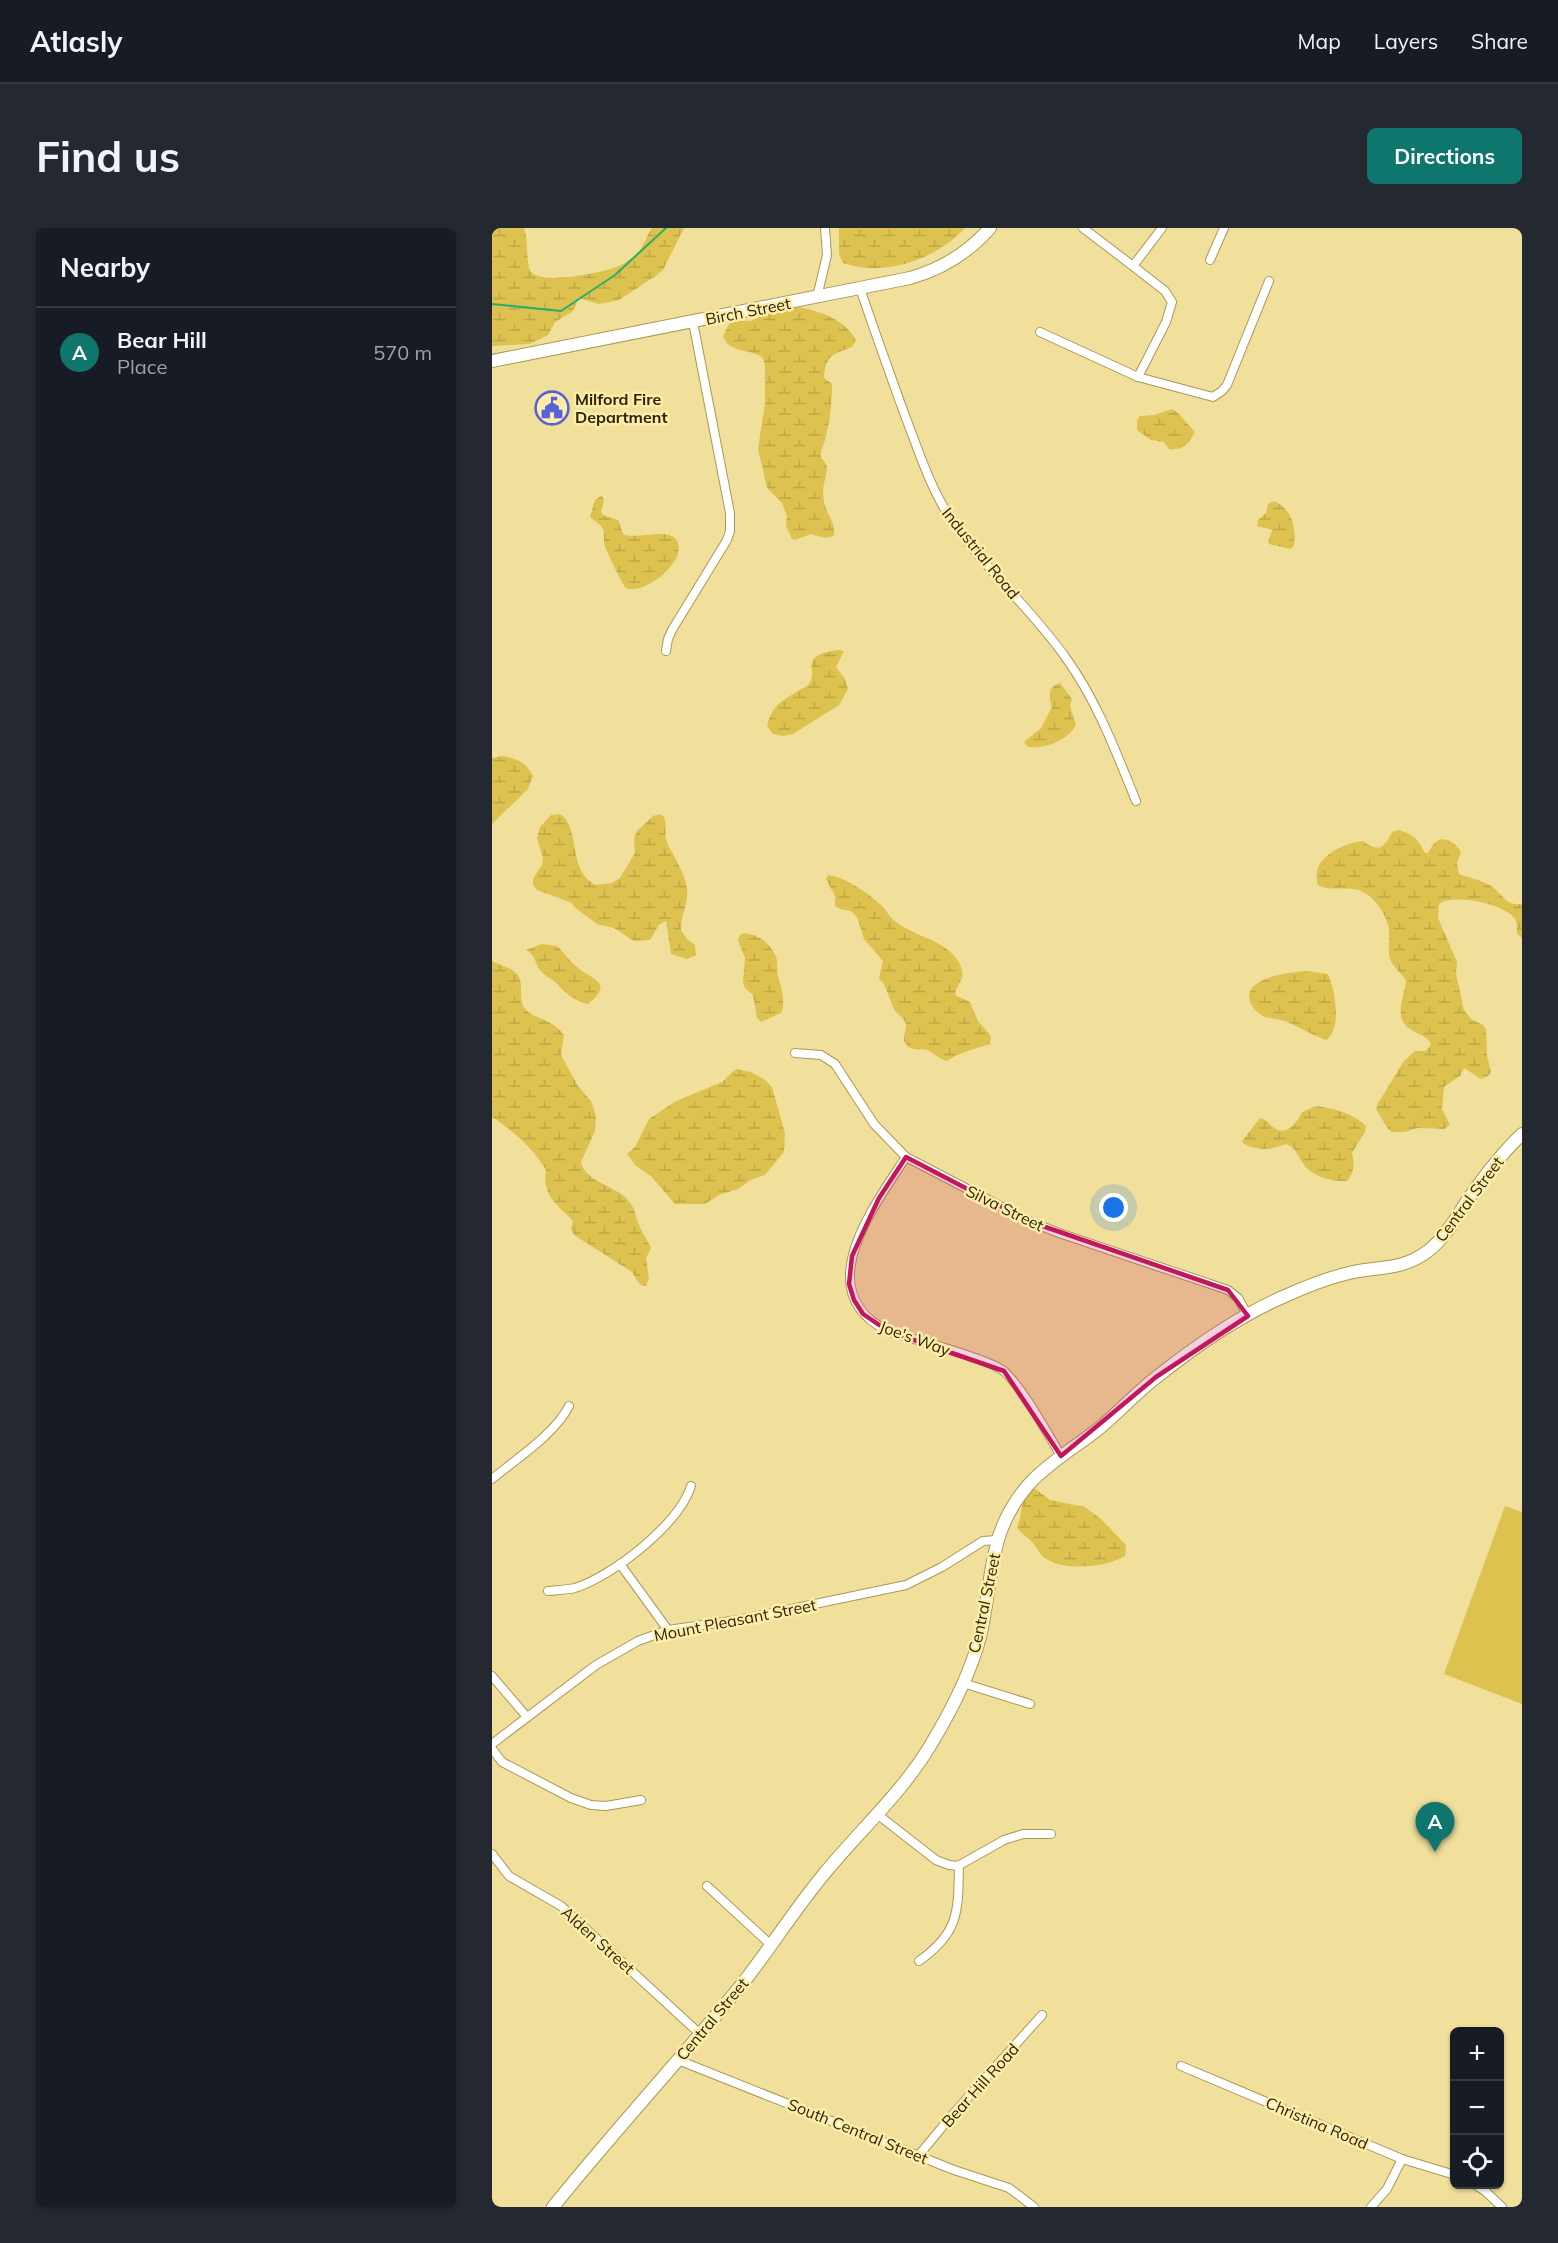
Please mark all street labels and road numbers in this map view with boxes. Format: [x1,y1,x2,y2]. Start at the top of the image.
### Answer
street label: Birch Street [704,293,793,329]
street label: Industrial Road [938,503,1024,603]
street label: Central Street [1430,1152,1508,1246]
street label: Silva Street [963,1181,1047,1236]
street label: Joe's Way [877,1316,953,1360]
street label: Central Street [964,1551,1004,1655]
street label: Mount Pleasant Street [652,1594,818,1646]
street label: Alden Street [557,1902,639,1978]
street label: Central Street [672,1973,753,2064]
street label: Bear Hill Road [937,2039,1023,2131]
street label: Christina Road [1263,2092,1371,2154]
street label: South Central Street [785,2094,931,2168]

